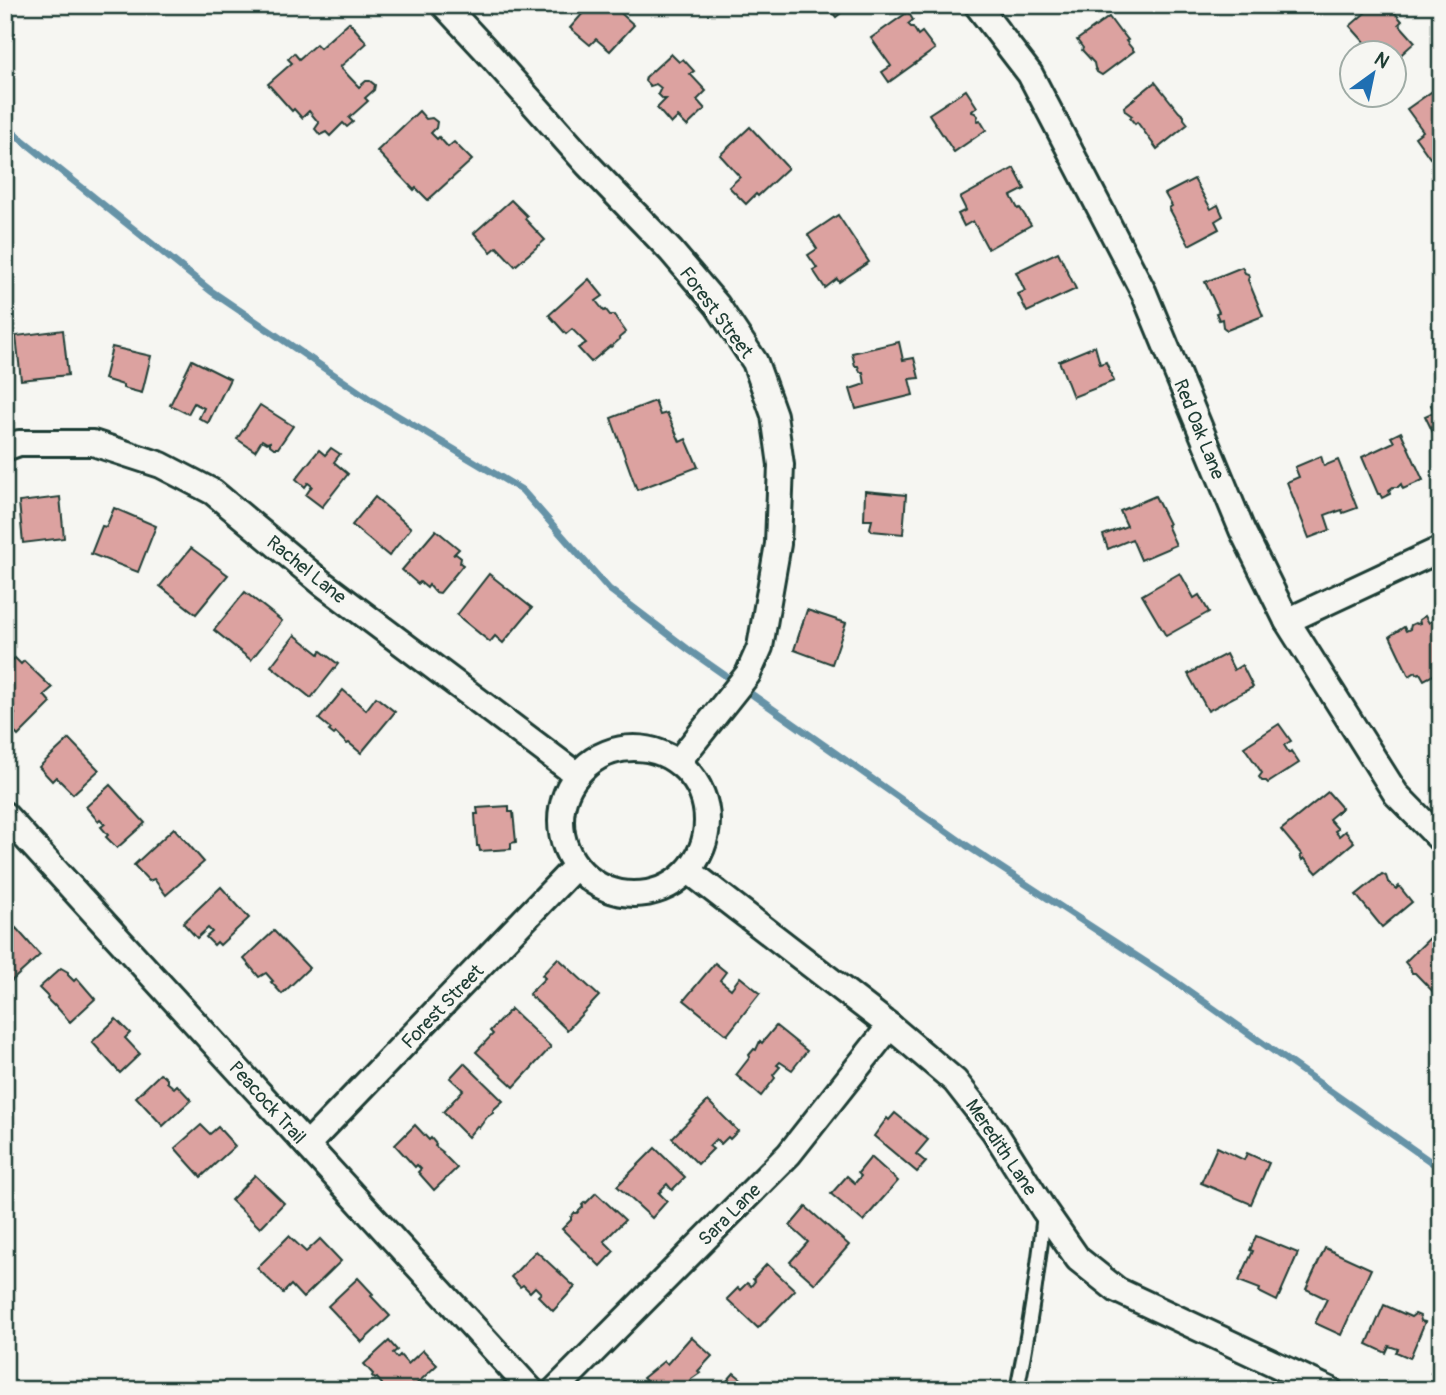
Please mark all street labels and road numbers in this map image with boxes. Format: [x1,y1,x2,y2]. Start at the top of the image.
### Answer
street label: Forest Street [674,262,759,363]
street label: Red Oak Lane [1168,376,1230,484]
street label: Rachel Lane [262,530,352,610]
street label: Forest Street [396,959,489,1054]
street label: Peacock Trail [224,1056,311,1149]
street label: Meredith Lane [960,1095,1043,1201]
street label: Sara Lane [693,1178,766,1251]

